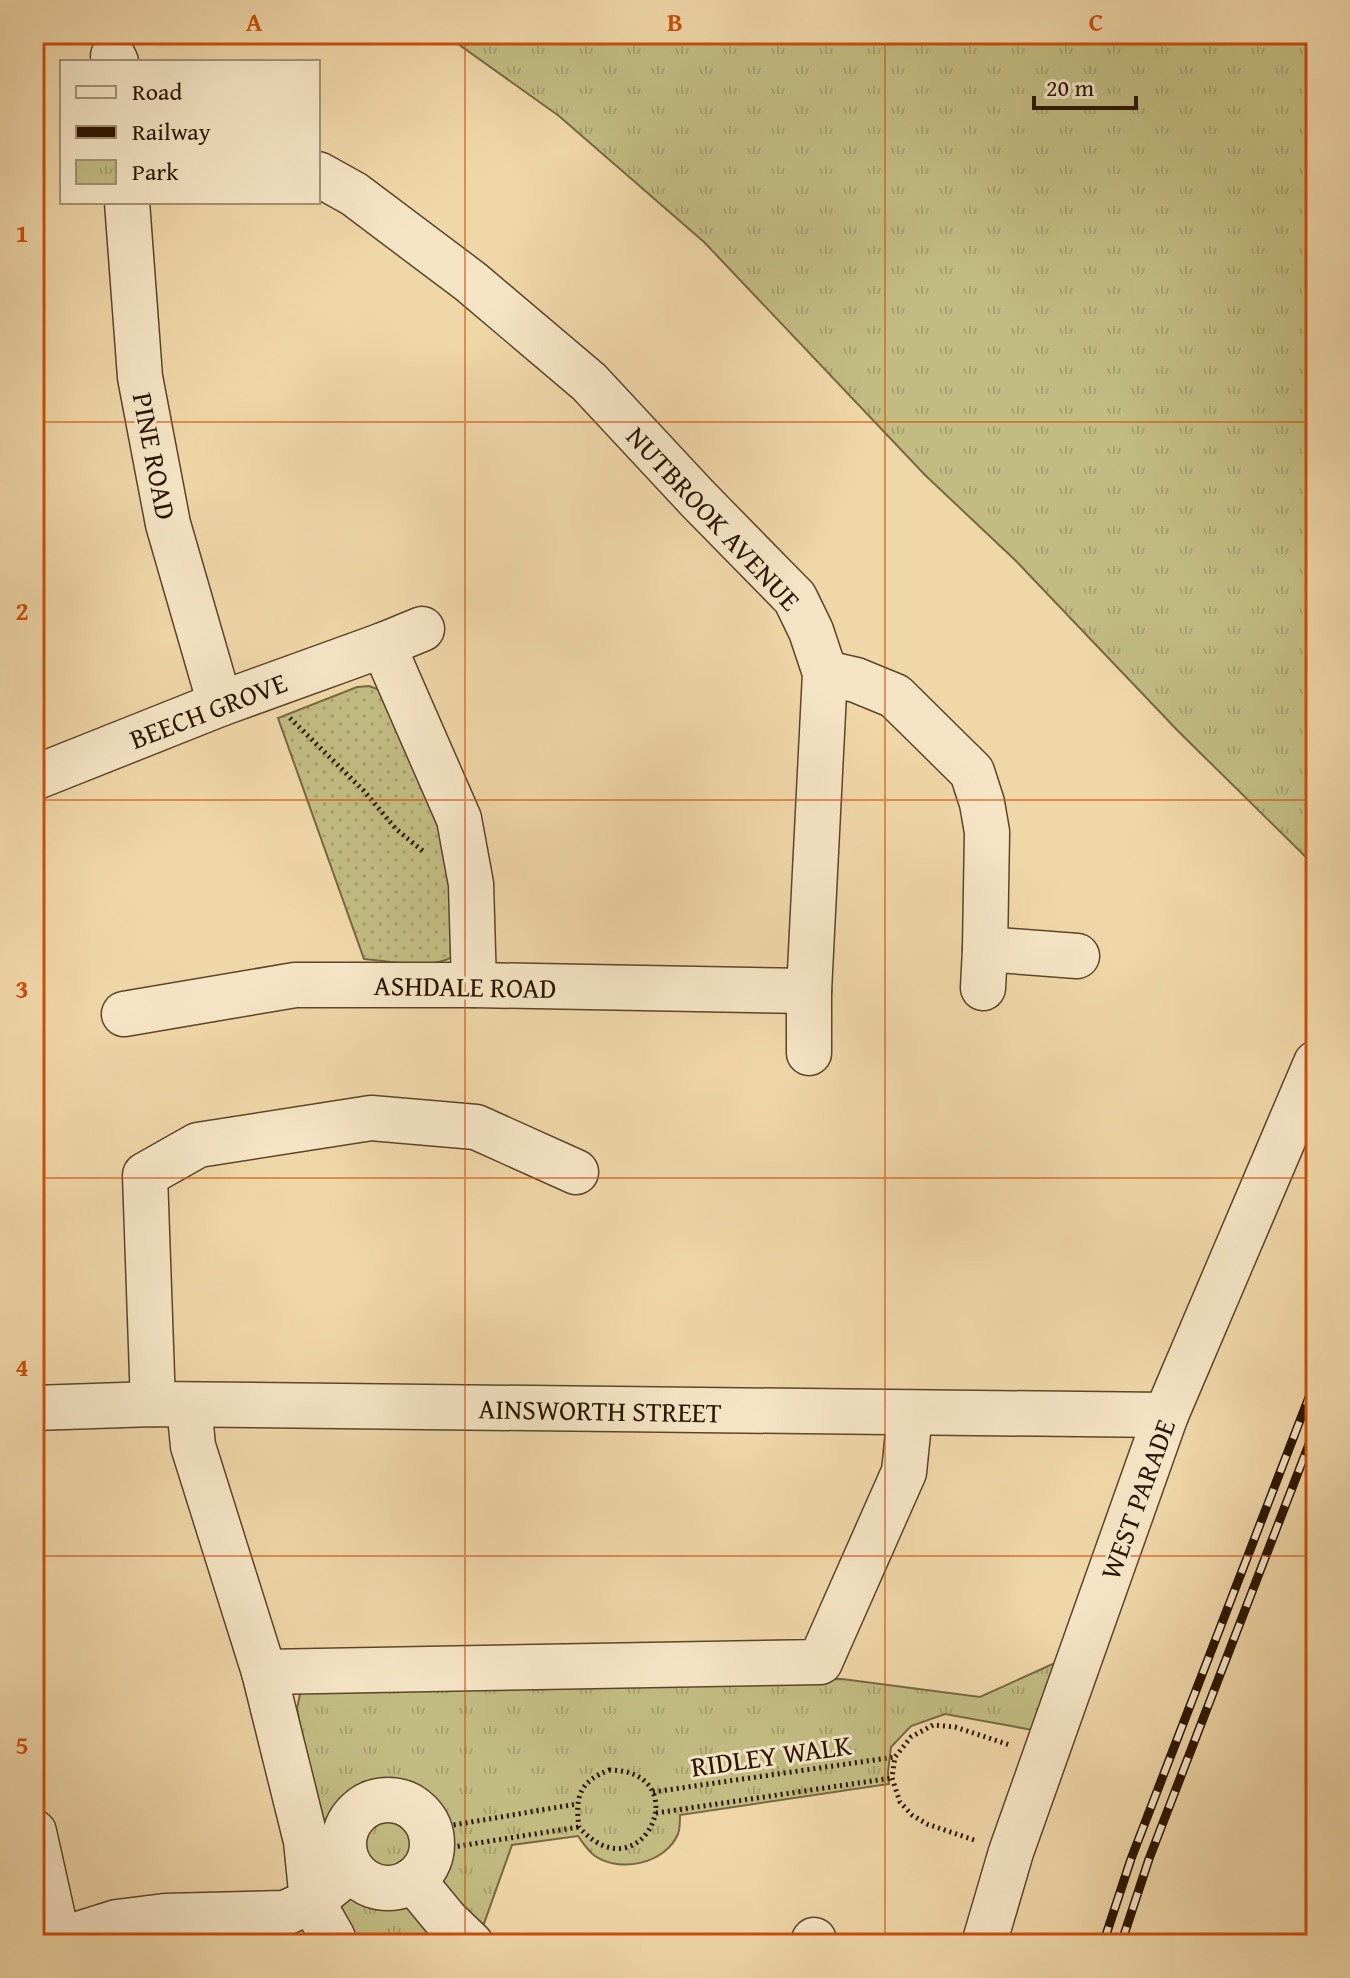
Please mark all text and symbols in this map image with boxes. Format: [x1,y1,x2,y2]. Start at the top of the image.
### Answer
text: A [246,2,263,41]
text: B [667,2,683,41]
text: C [1089,2,1103,41]
legend [60,60,320,204]
scale bar [1034,60,1136,110]
text: 20 m [1046,70,1094,105]
text: Road [132,74,182,109]
text: Railway [132,114,211,149]
text: Park [132,154,179,189]
text: 1 [15,213,29,252]
street label: PINE ROAD [123,389,187,523]
street label: NUTBROOK AVENUE [617,416,811,620]
text: 2 [15,591,29,630]
street label: BEECH GROVE [123,661,293,759]
street label: ASHDALE ROAD [373,964,557,1008]
text: 3 [15,969,29,1008]
text: 4 [15,1347,29,1386]
street label: AINSWORTH STREET [478,1387,722,1433]
street label: WEST PARADE [1089,1413,1185,1585]
street label: RIDLEY WALK [688,1723,854,1787]
text: 5 [15,1725,29,1764]

